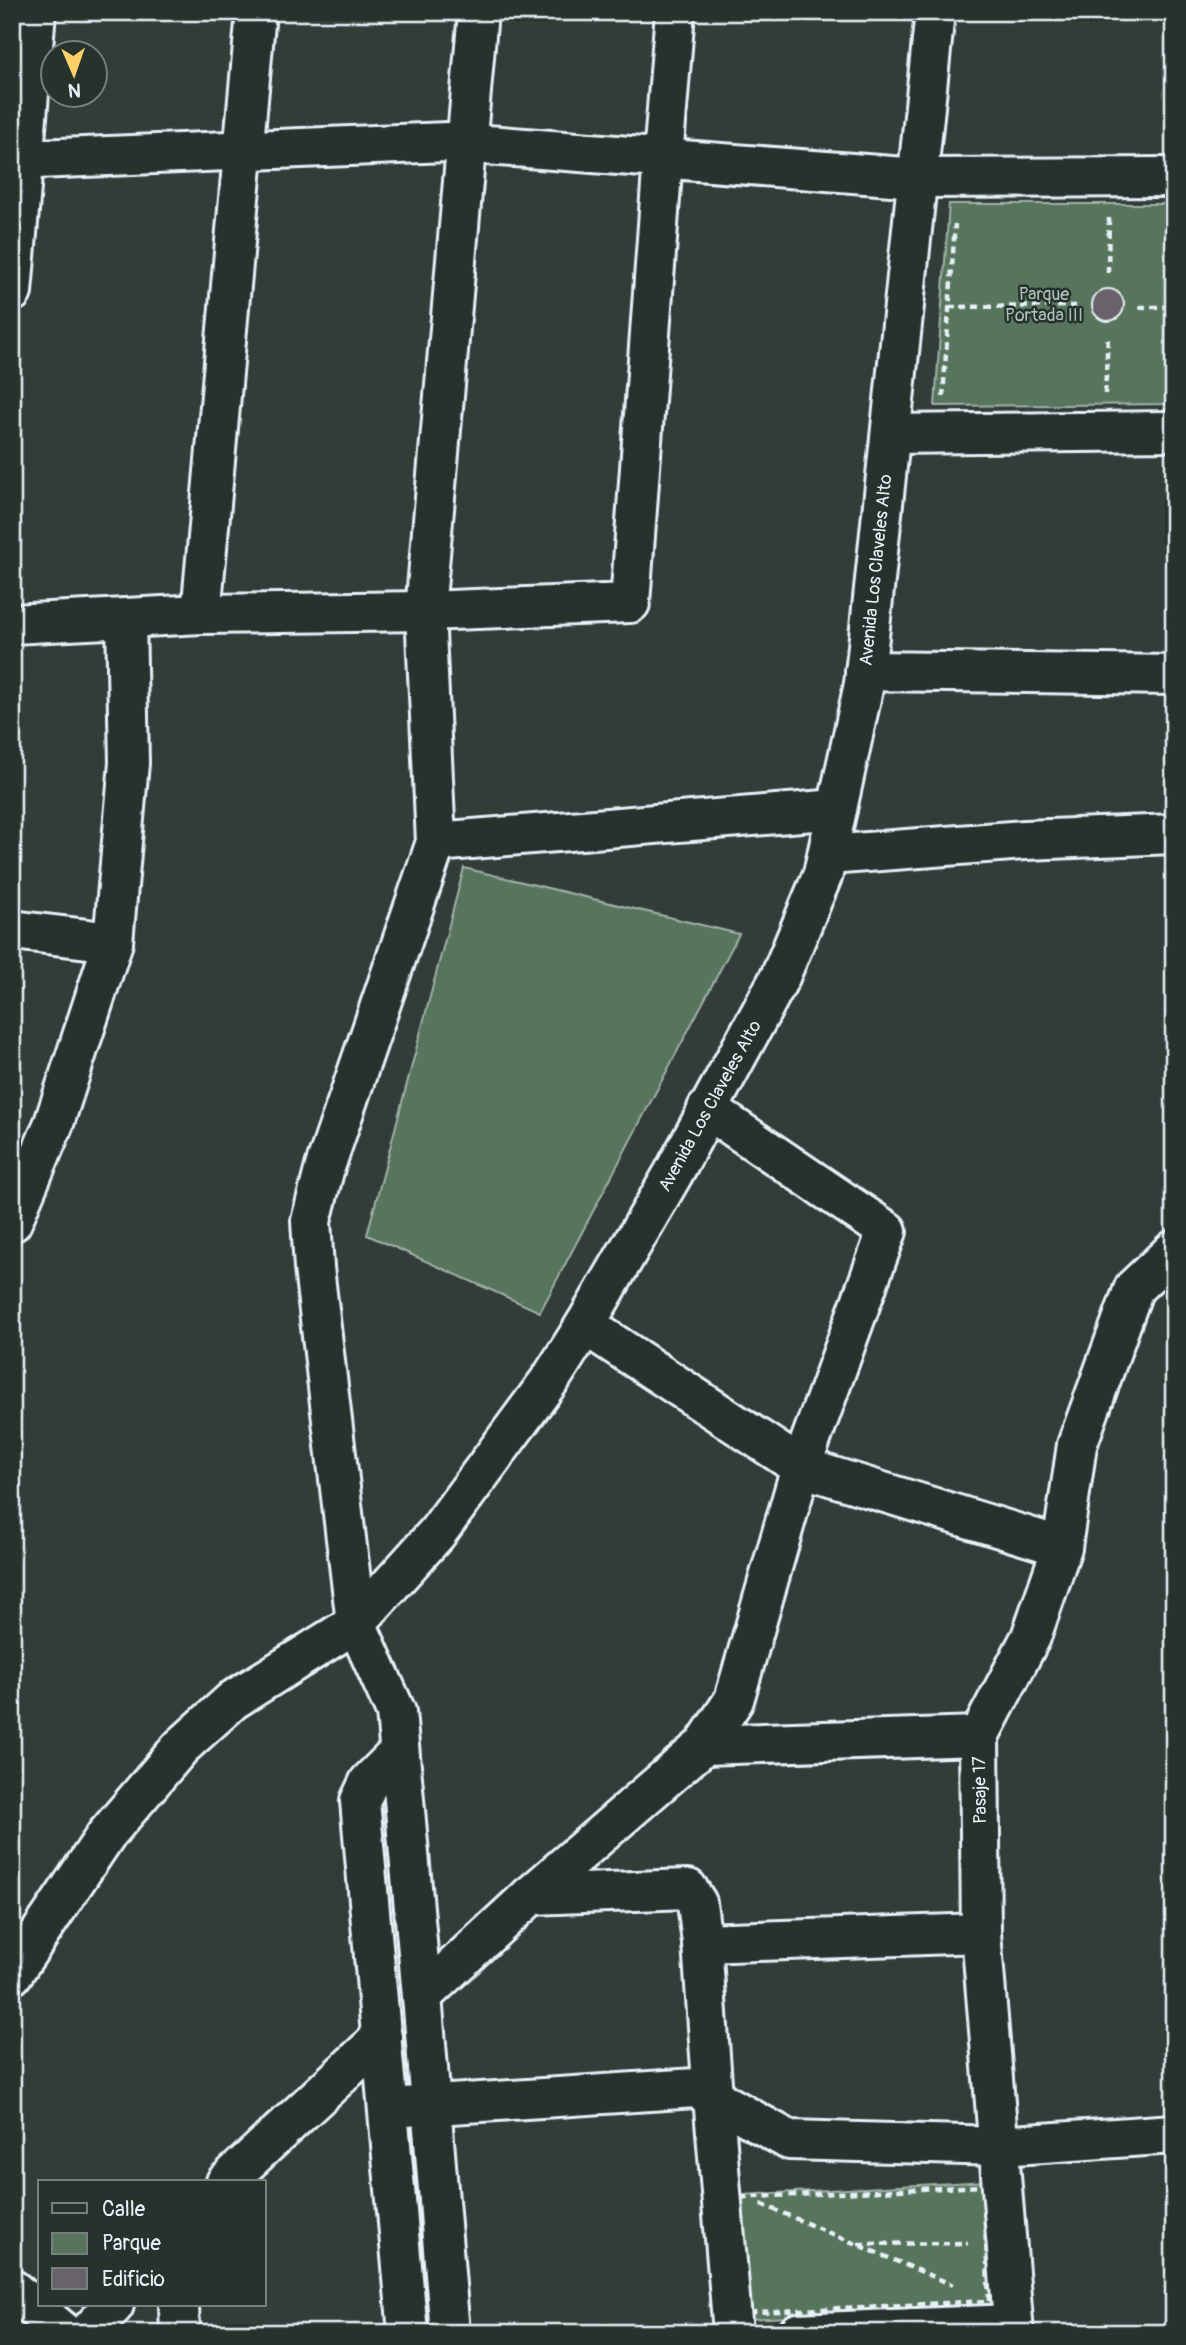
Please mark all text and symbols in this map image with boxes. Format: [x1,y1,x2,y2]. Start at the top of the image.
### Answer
north arrow [38,38,108,108]
text: N [68,78,81,102]
park label: Parque Portada III [1005,283,1083,327]
street label: Avenida Los Claveles Alto [855,473,898,667]
street label: Avenida Los Claveles Alto [653,1016,767,1196]
street label: Pasaje 17 [968,1756,992,1824]
legend [38,2180,266,2306]
text: Calle [102,2196,146,2223]
text: Parque [102,2230,161,2257]
text: Edificio [102,2266,165,2293]

